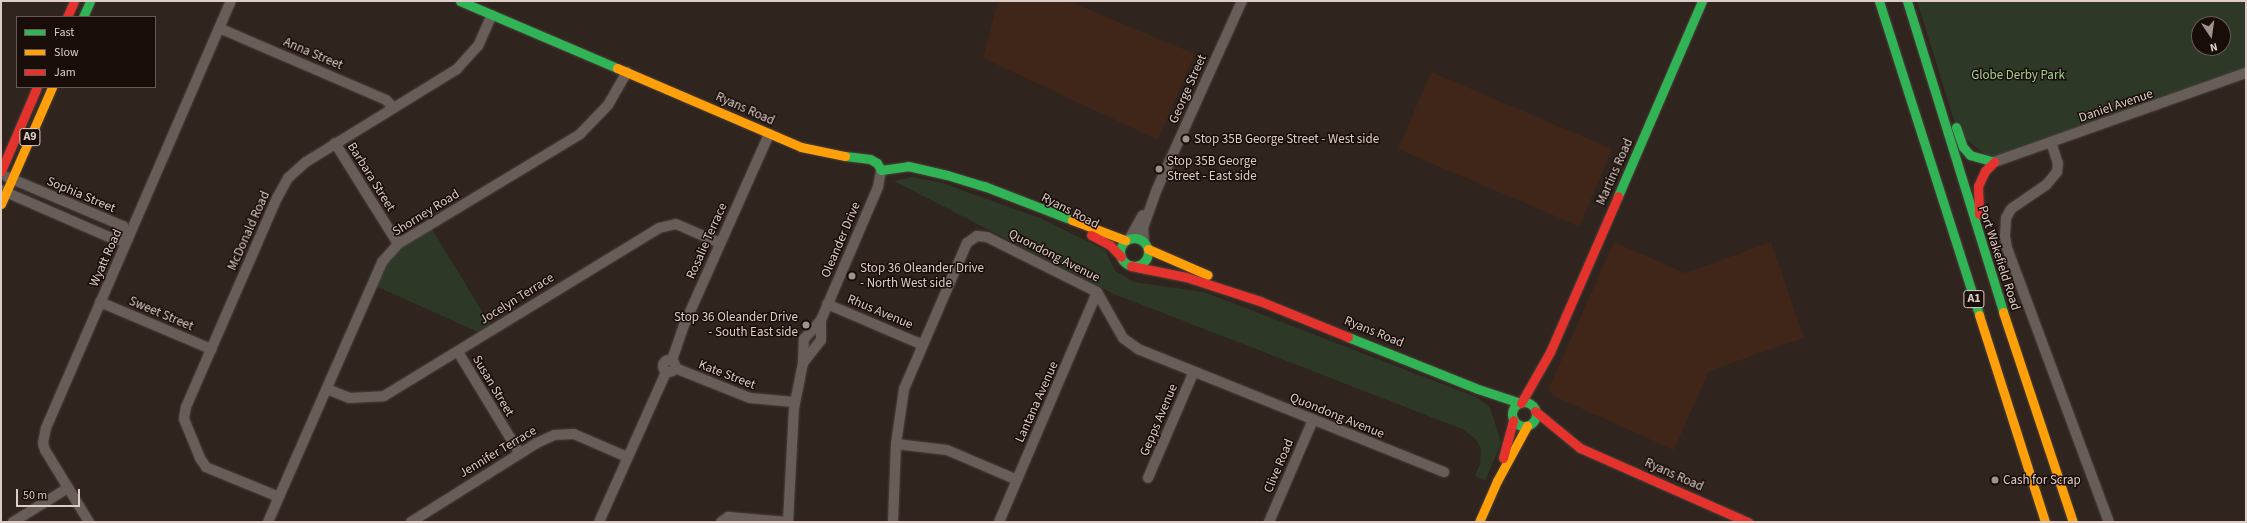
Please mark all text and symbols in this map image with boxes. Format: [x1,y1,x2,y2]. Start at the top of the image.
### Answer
legend [16,16,156,88]
north arrow [2191,16,2231,56]
text: Fast [54,24,74,41]
street label: Anna Street [281,35,345,73]
text: N [2208,39,2219,55]
text: Slow [54,44,79,61]
street label: George Street [1166,52,1210,126]
text: Jam [54,64,76,81]
park label: Globe Derby Park [1971,67,2065,83]
street label: Daniel Avenue [2077,86,2155,126]
street label: Ryans Road [713,89,777,129]
road number: A9 [19,127,41,147]
place label: Stop 35B George Street - West side [1194,131,1379,147]
marker: Stop 35B George Street - West side [1181,134,1191,144]
street label: Martins Road [1593,136,1637,208]
street label: Barbara Street [344,140,398,214]
place label: Stop 35B George Street - East side [1167,154,1257,185]
marker: Stop 35B George Street - East side [1154,164,1164,174]
street label: Sophia Street [44,174,118,216]
street label: Shorney Road [390,186,462,240]
street label: McDonald Road [225,189,273,273]
street label: Ryans Road [1038,190,1102,232]
street label: Rosalie Terrace [683,200,731,282]
street label: Oleander Drive [818,200,864,280]
street label: Port Wakefield Road [1975,204,2023,312]
street label: Quondong Avenue [1006,226,1102,286]
street label: Wyatt Road [86,227,126,289]
place label: Stop 36 Oleander Drive - North West side [860,261,984,292]
street label: Jocelyn Terrace [477,270,557,328]
marker: Stop 36 Oleander Drive - North West side [847,271,857,281]
road number: A1 [1963,289,1985,309]
street label: Rhus Avenue [845,291,915,333]
street label: Sweet Street [126,293,196,335]
place label: Stop 36 Oleander Drive - South East side [674,310,798,341]
street label: Ryans Road [1342,313,1406,351]
marker: Stop 36 Oleander Drive - South East side [801,320,811,330]
street label: Susan Street [469,353,517,419]
street label: Kate Street [696,357,758,393]
street label: Lantana Avenue [1012,359,1062,445]
street label: Gepps Avenue [1137,382,1181,458]
street label: Quondong Avenue [1288,390,1386,442]
street label: Jennifer Terrace [457,423,539,481]
street label: Clive Road [1261,437,1297,495]
street label: Ryans Road [1642,455,1706,495]
place label: Cash for Scrap [2003,472,2081,488]
marker: Cash for Scrap [1990,475,2000,485]
scale bar [18,481,82,507]
text: 50 m [23,487,47,504]

